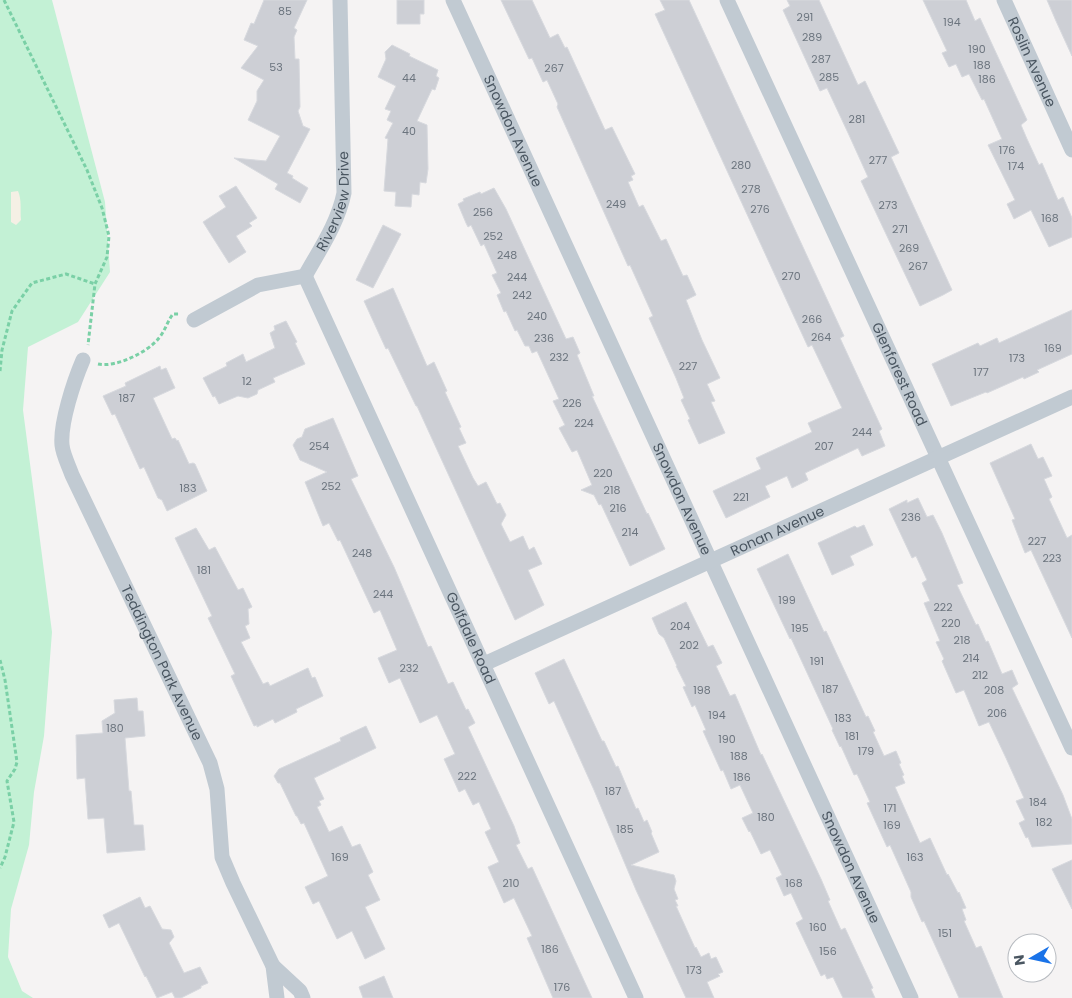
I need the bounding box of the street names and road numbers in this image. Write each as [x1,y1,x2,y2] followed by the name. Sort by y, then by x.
[1003,14,1061,111] street label: Roslin Avenue
[479,72,548,191] street label: Snowdon Avenue
[311,151,355,255] street label: Riverview Drive
[867,319,932,429] street label: Glenforest Road
[648,440,717,559] street label: Snowdon Avenue
[727,501,828,561] street label: Ronan Avenue
[116,582,208,744] street label: Teddington Park Avenue
[441,589,501,687] street label: Golfdale Road
[816,808,885,927] street label: Snowdon Avenue

